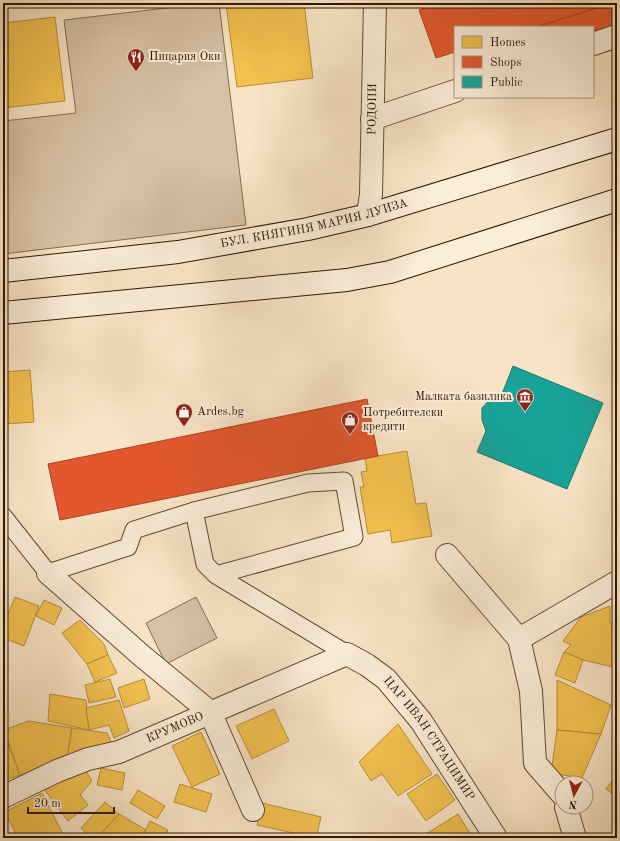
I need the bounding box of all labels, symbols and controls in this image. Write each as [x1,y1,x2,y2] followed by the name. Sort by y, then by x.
[454,26,594,98] legend
[490,37,526,49] text: Homes
[126,47,146,72] restaurant icon: Пицария Оки
[149,51,221,63] place label: Пицария Оки
[490,57,521,69] text: Shops
[490,77,522,89] text: Public
[366,83,379,135] street label: РОДОПИ
[219,197,409,250] street label: БУЛ. КНЯГИНЯ МАРИЯ ЛУИЗА
[515,387,535,412] museum icon: Малката базилика
[415,391,512,403] place label: Малката базилика
[174,402,194,427] shop icon: Ardes.bg
[197,406,245,418] place label: Ardes.bg
[363,407,443,433] place label: Потребителски кредити
[340,410,360,435] shop icon: Потребителски кредити
[381,674,476,803] street label: ЦАР ИВАН СТРАЦИМИР
[145,710,205,745] street label: КРУМОВО
[554,775,594,815] north arrow
[28,789,114,815] scale bar
[568,797,578,809] text: N
[34,798,61,810] text: 20 m

